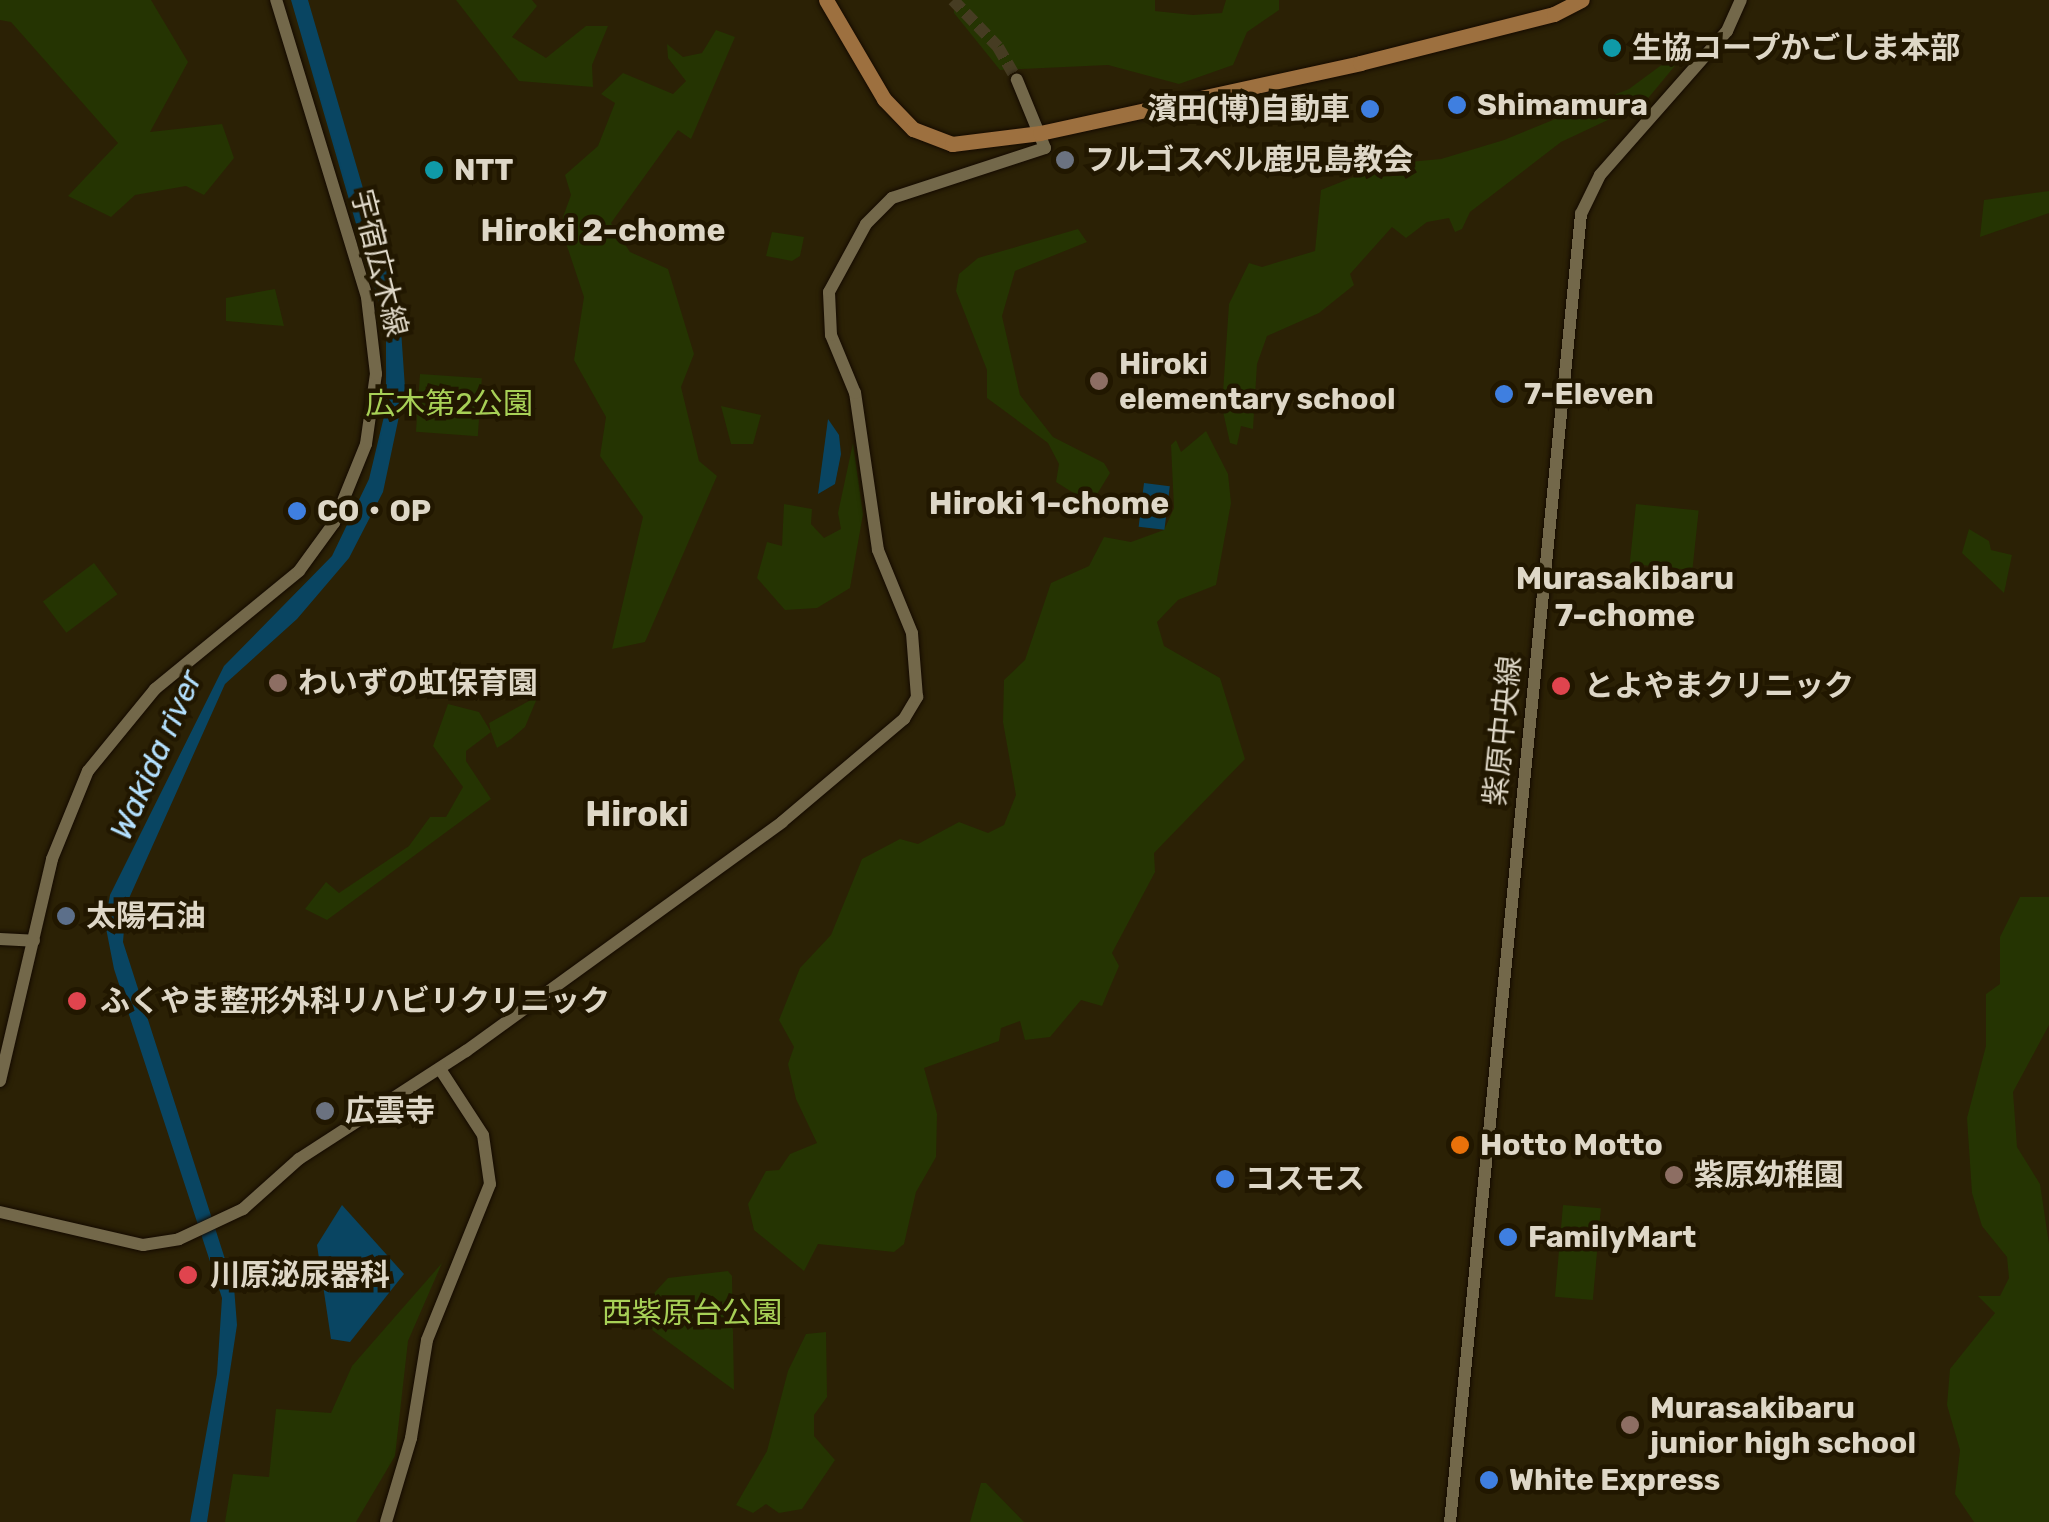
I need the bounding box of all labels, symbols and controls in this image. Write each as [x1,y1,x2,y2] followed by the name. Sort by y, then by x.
[1632,30,1962,66] place label: 生協コープかごしま本部
[1601,37,1623,59] marker: 生協コープかごしま本部
[1477,87,1648,123] place label: Shimamura
[1147,91,1350,127] place label: 濱田(博)自動車
[1446,94,1468,116] marker: Shimamura
[1359,98,1381,120] marker: 濱田(博)自動車
[1085,142,1415,178] place label: フルゴスペル鹿児島教会
[1054,149,1076,171] marker: フルゴスペル鹿児島教会
[454,152,513,188] place label: NTT
[423,159,445,181] marker: NTT
[343,186,415,340] street label: 宇宿広木線
[481,211,725,249] district label: Hiroki 2-chome
[1119,346,1396,416] place label: Hiroki elementary school
[1088,370,1110,392] marker: Hiroki elementary school
[1524,376,1654,412] place label: 7-Eleven
[1493,383,1515,405] marker: 7-Eleven
[365,386,533,422] park label: 広木第2公園
[929,484,1169,522] district label: Hiroki 1-chome
[317,493,431,529] place label: CO・OP
[286,500,308,522] marker: CO・OP
[1516,560,1734,635] district label: Murasakibaru 7-chome
[1477,655,1529,807] street label: 紫原中央線
[102,664,210,846] water label: Wakida river
[298,665,538,701] place label: わいずの虹保育園
[1584,668,1854,704] place label: とよやまクリニック
[267,672,289,694] marker: わいずの虹保育園
[1548,673,1574,699] marker: とよやまクリニック
[585,793,689,835] district label: Hiroki
[86,898,206,934] place label: 太陽石油
[55,905,77,927] marker: 太陽石油
[100,983,610,1019] place label: ふくやま整形外科リハビリクリニック
[64,988,90,1014] marker: ふくやま整形外科リハビリクリニック
[345,1093,435,1129] place label: 広雲寺
[314,1100,336,1122] marker: 広雲寺
[1480,1127,1663,1163] place label: Hotto Motto
[1449,1134,1471,1156] marker: Hotto Motto
[1694,1157,1844,1193] place label: 紫原幼稚園
[1245,1161,1365,1197] place label: コスモス
[1663,1164,1685,1186] marker: 紫原幼稚園
[1214,1168,1236,1190] marker: コスモス
[1528,1219,1696,1255] place label: FamilyMart
[1497,1226,1519,1248] marker: FamilyMart
[210,1257,390,1293] place label: 川原泌尿器科
[175,1262,201,1288] marker: 川原泌尿器科
[602,1295,782,1331] park label: 西紫原台公園
[1650,1390,1917,1460] place label: Murasakibaru junior high school
[1619,1414,1641,1436] marker: Murasakibaru junior high school
[1509,1462,1720,1498] place label: White Express
[1478,1469,1500,1491] marker: White Express

